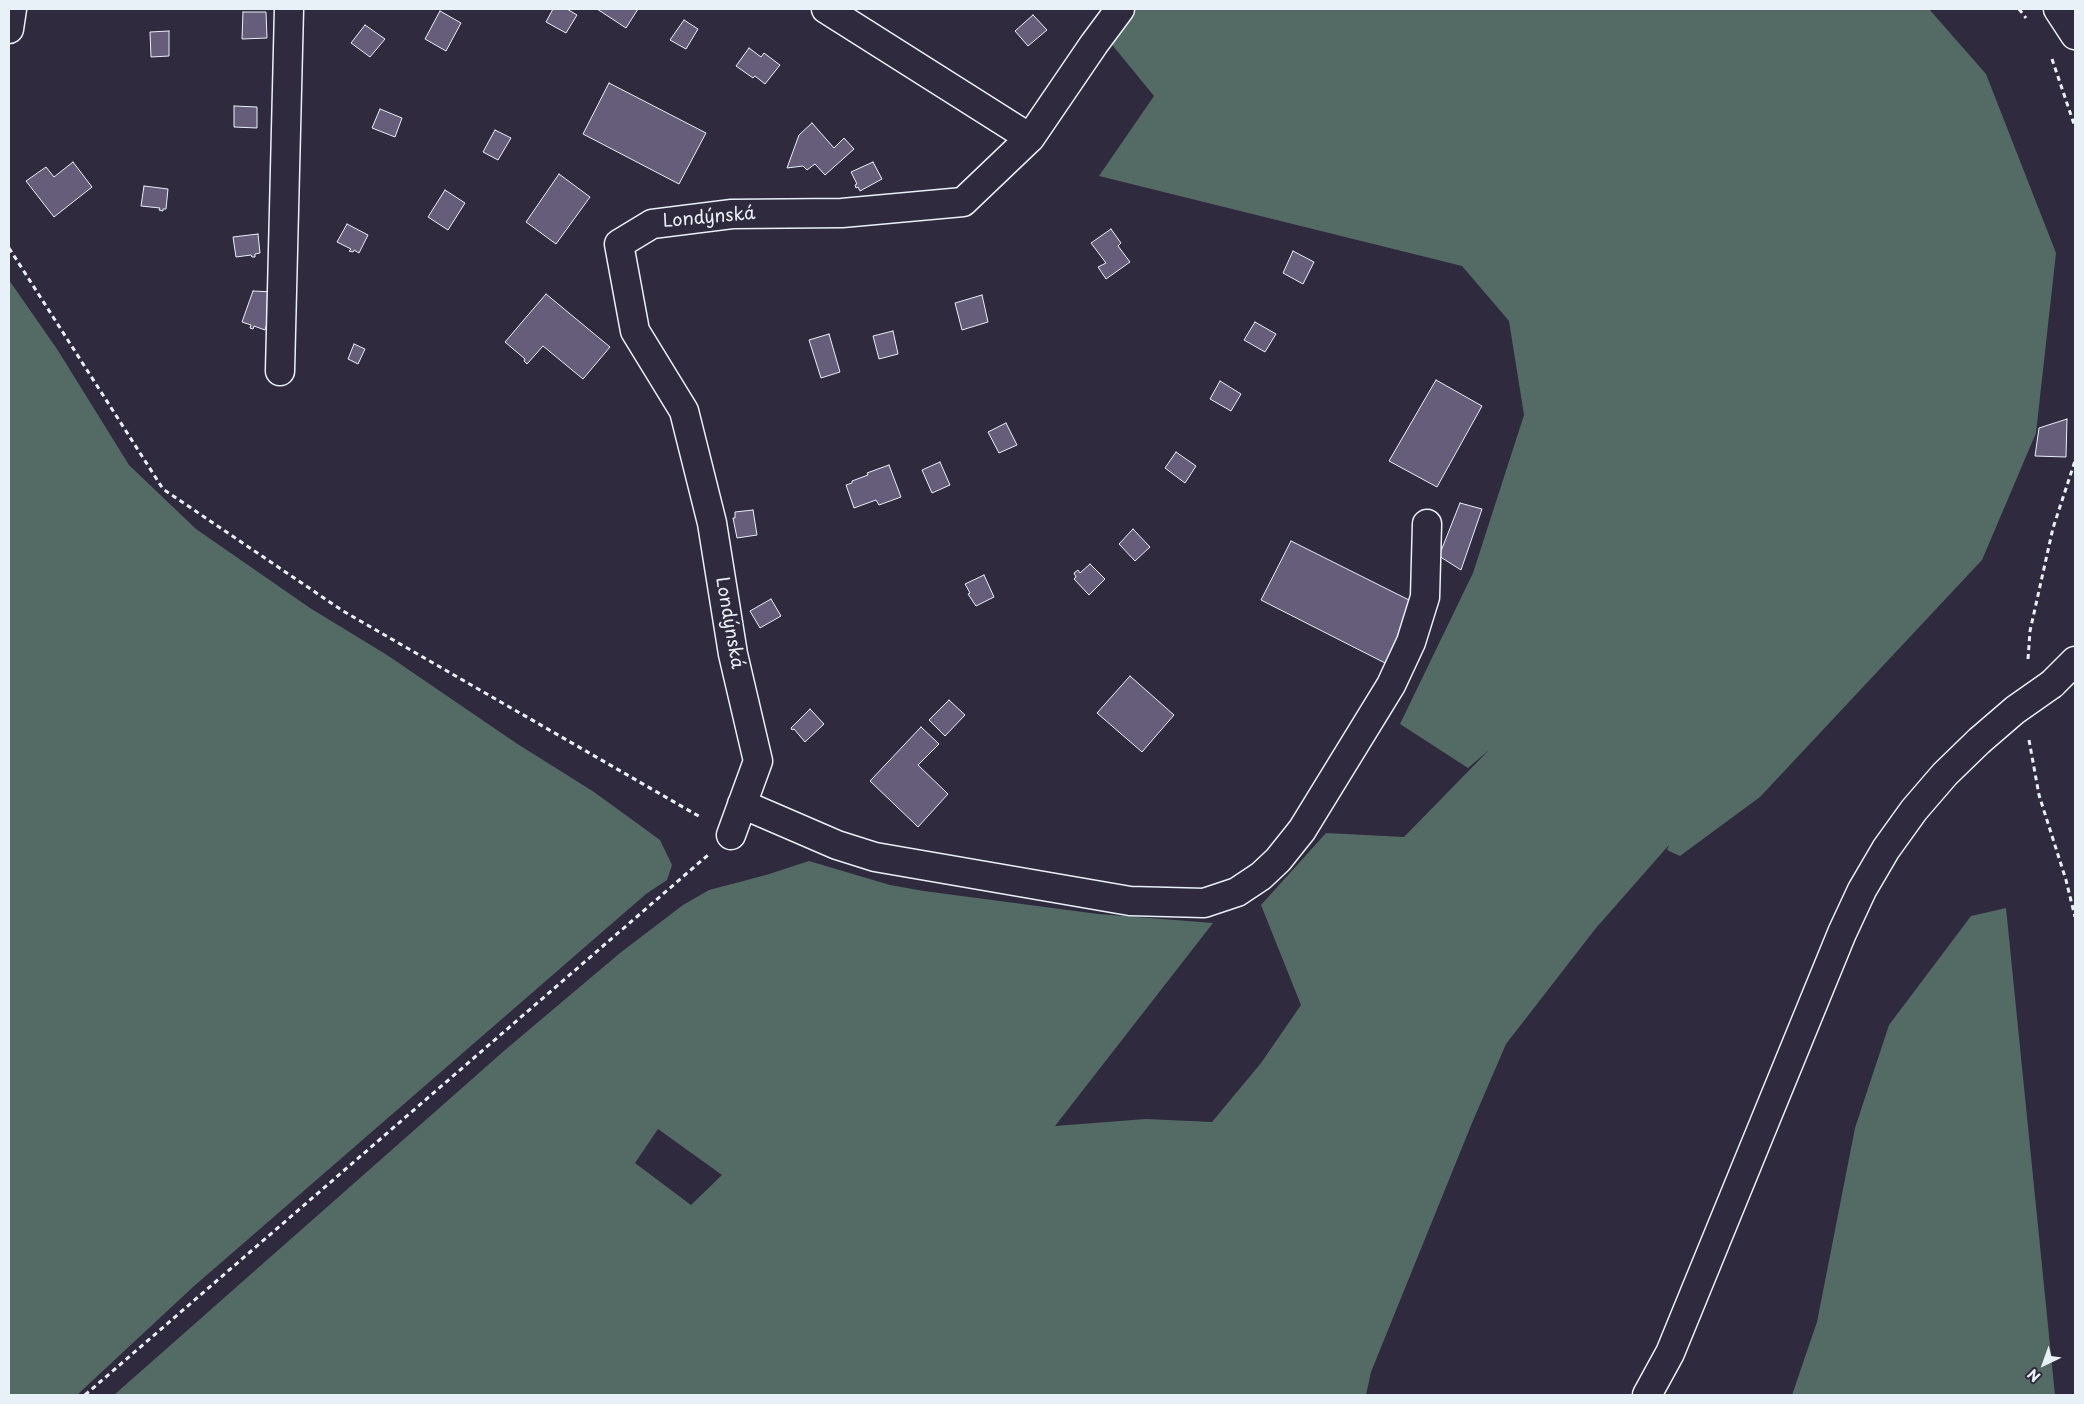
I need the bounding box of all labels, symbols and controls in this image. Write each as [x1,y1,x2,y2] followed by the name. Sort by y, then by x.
[662,203,756,233] street label: Londýnská
[710,575,748,671] street label: Londýnská
[2019,1339,2069,1389] north arrow
[2022,1364,2045,1387] text: N

